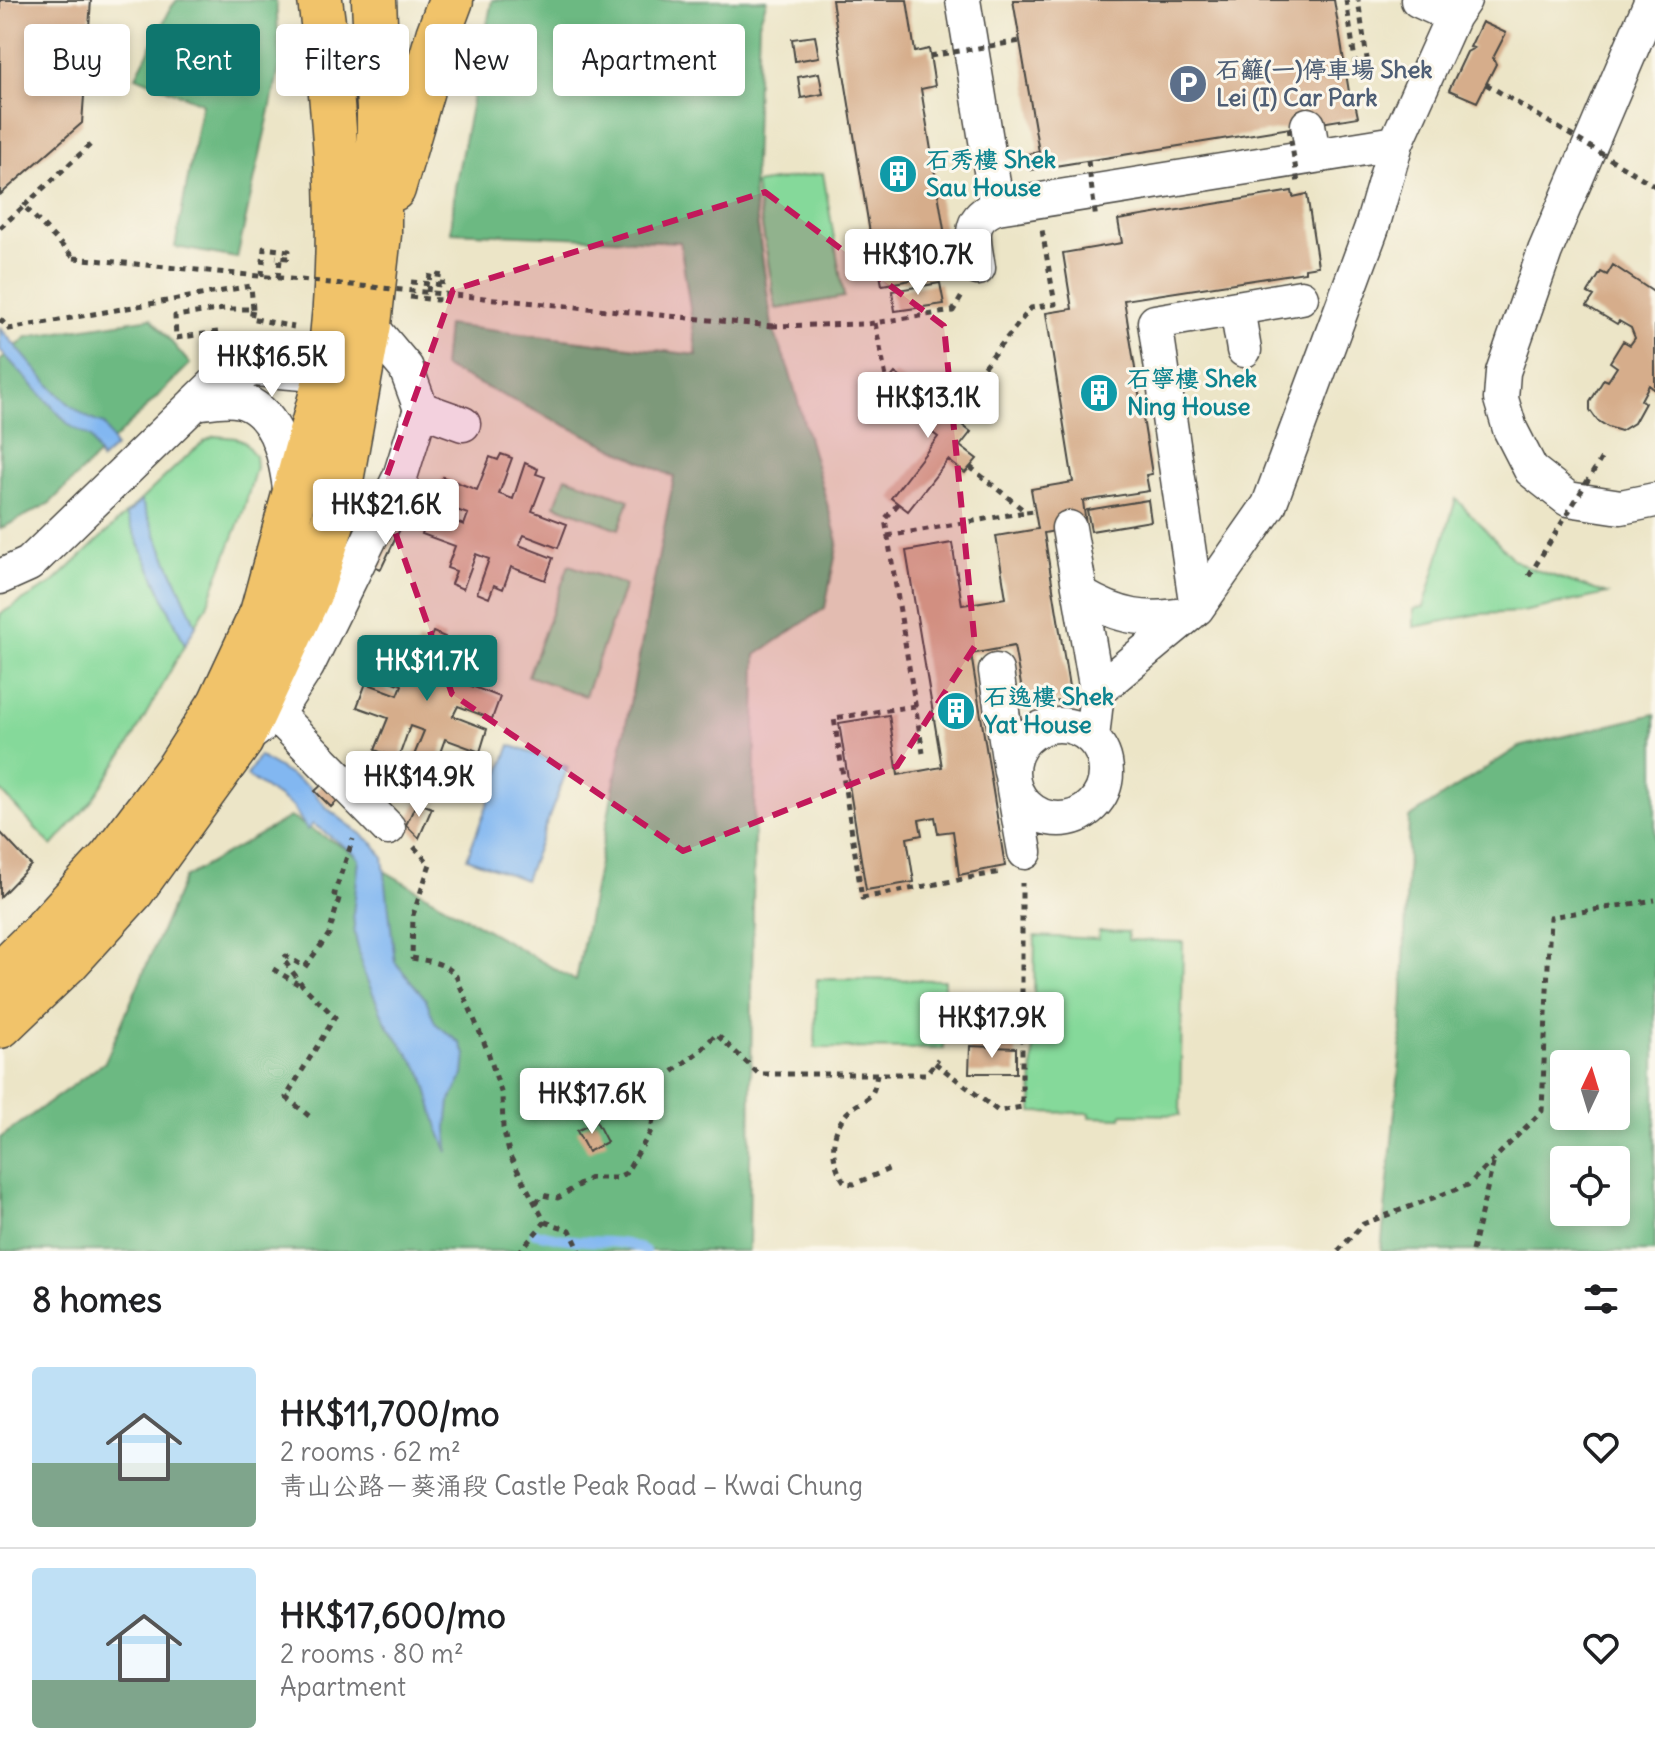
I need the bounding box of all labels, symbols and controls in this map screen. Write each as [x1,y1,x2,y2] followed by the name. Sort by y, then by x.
[24,24,130,96] chip: Buy
[146,24,260,96] chip: Rent
[276,24,409,96] chip: Filters
[425,24,537,96] chip: New
[553,24,745,96] chip: Apartment
[1216,54,1433,112] place label: 石籬(一)停車場 Shek Lei (I) Car Park
[1167,63,1209,105] parking icon: 石籬(一)停車場 Shek Lei (I) Car Park
[926,144,1056,202] place label: 石秀樓 Shek Sau House
[877,153,919,195] building icon: 石秀樓 Shek Sau House
[835,229,1001,297] pin: HK$10.7K
[863,238,973,271] text: HK$10.7K
[189,331,355,399] pin: HK$16.5K
[217,340,327,373] text: HK$16.5K
[1127,363,1257,421] place label: 石寧樓 Shek Ning House
[845,372,1011,440] pin: HK$13.1K
[1078,372,1120,414] building icon: 石寧樓 Shek Ning House
[876,381,980,414] text: HK$13.1K
[303,479,469,547] pin: HK$21.6K
[331,488,441,521] text: HK$21.6K
[344,635,510,703] pin: HK$11.7K
[375,644,479,677] text: HK$11.7K
[983,681,1114,739] place label: 石逸樓 Shek Yat House
[935,690,977,732] building icon: 石逸樓 Shek Yat House
[336,751,502,819] pin: HK$14.9K
[364,760,474,793] text: HK$14.9K
[909,992,1075,1060] pin: HK$17.9K
[938,1001,1046,1034] text: HK$17.9K
[1550,1050,1630,1130] north arrow
[1550,1050,1630,1226] map controls
[509,1068,675,1136] pin: HK$17.6K
[538,1077,646,1110] text: HK$17.6K
[1550,1146,1630,1226] button: locate
[1579,1277,1623,1321] icon: filters
[32,1278,162,1321] text: 8 homes
[280,1392,500,1435] text: HK$11,700/mo
[96,1399,192,1495] icon: home
[1579,1425,1623,1469] icon: heart
[280,1435,461,1468] text: 2 rooms · 62 m²
[280,1469,863,1502] text: 青山公路－葵涌段 Castle Peak Road – Kwai Chung
[280,1594,506,1637] text: HK$17,600/mo
[96,1600,192,1696] icon: home
[1579,1626,1623,1670] icon: heart
[280,1637,464,1670] text: 2 rooms · 80 m²
[280,1670,406,1703] text: Apartment

